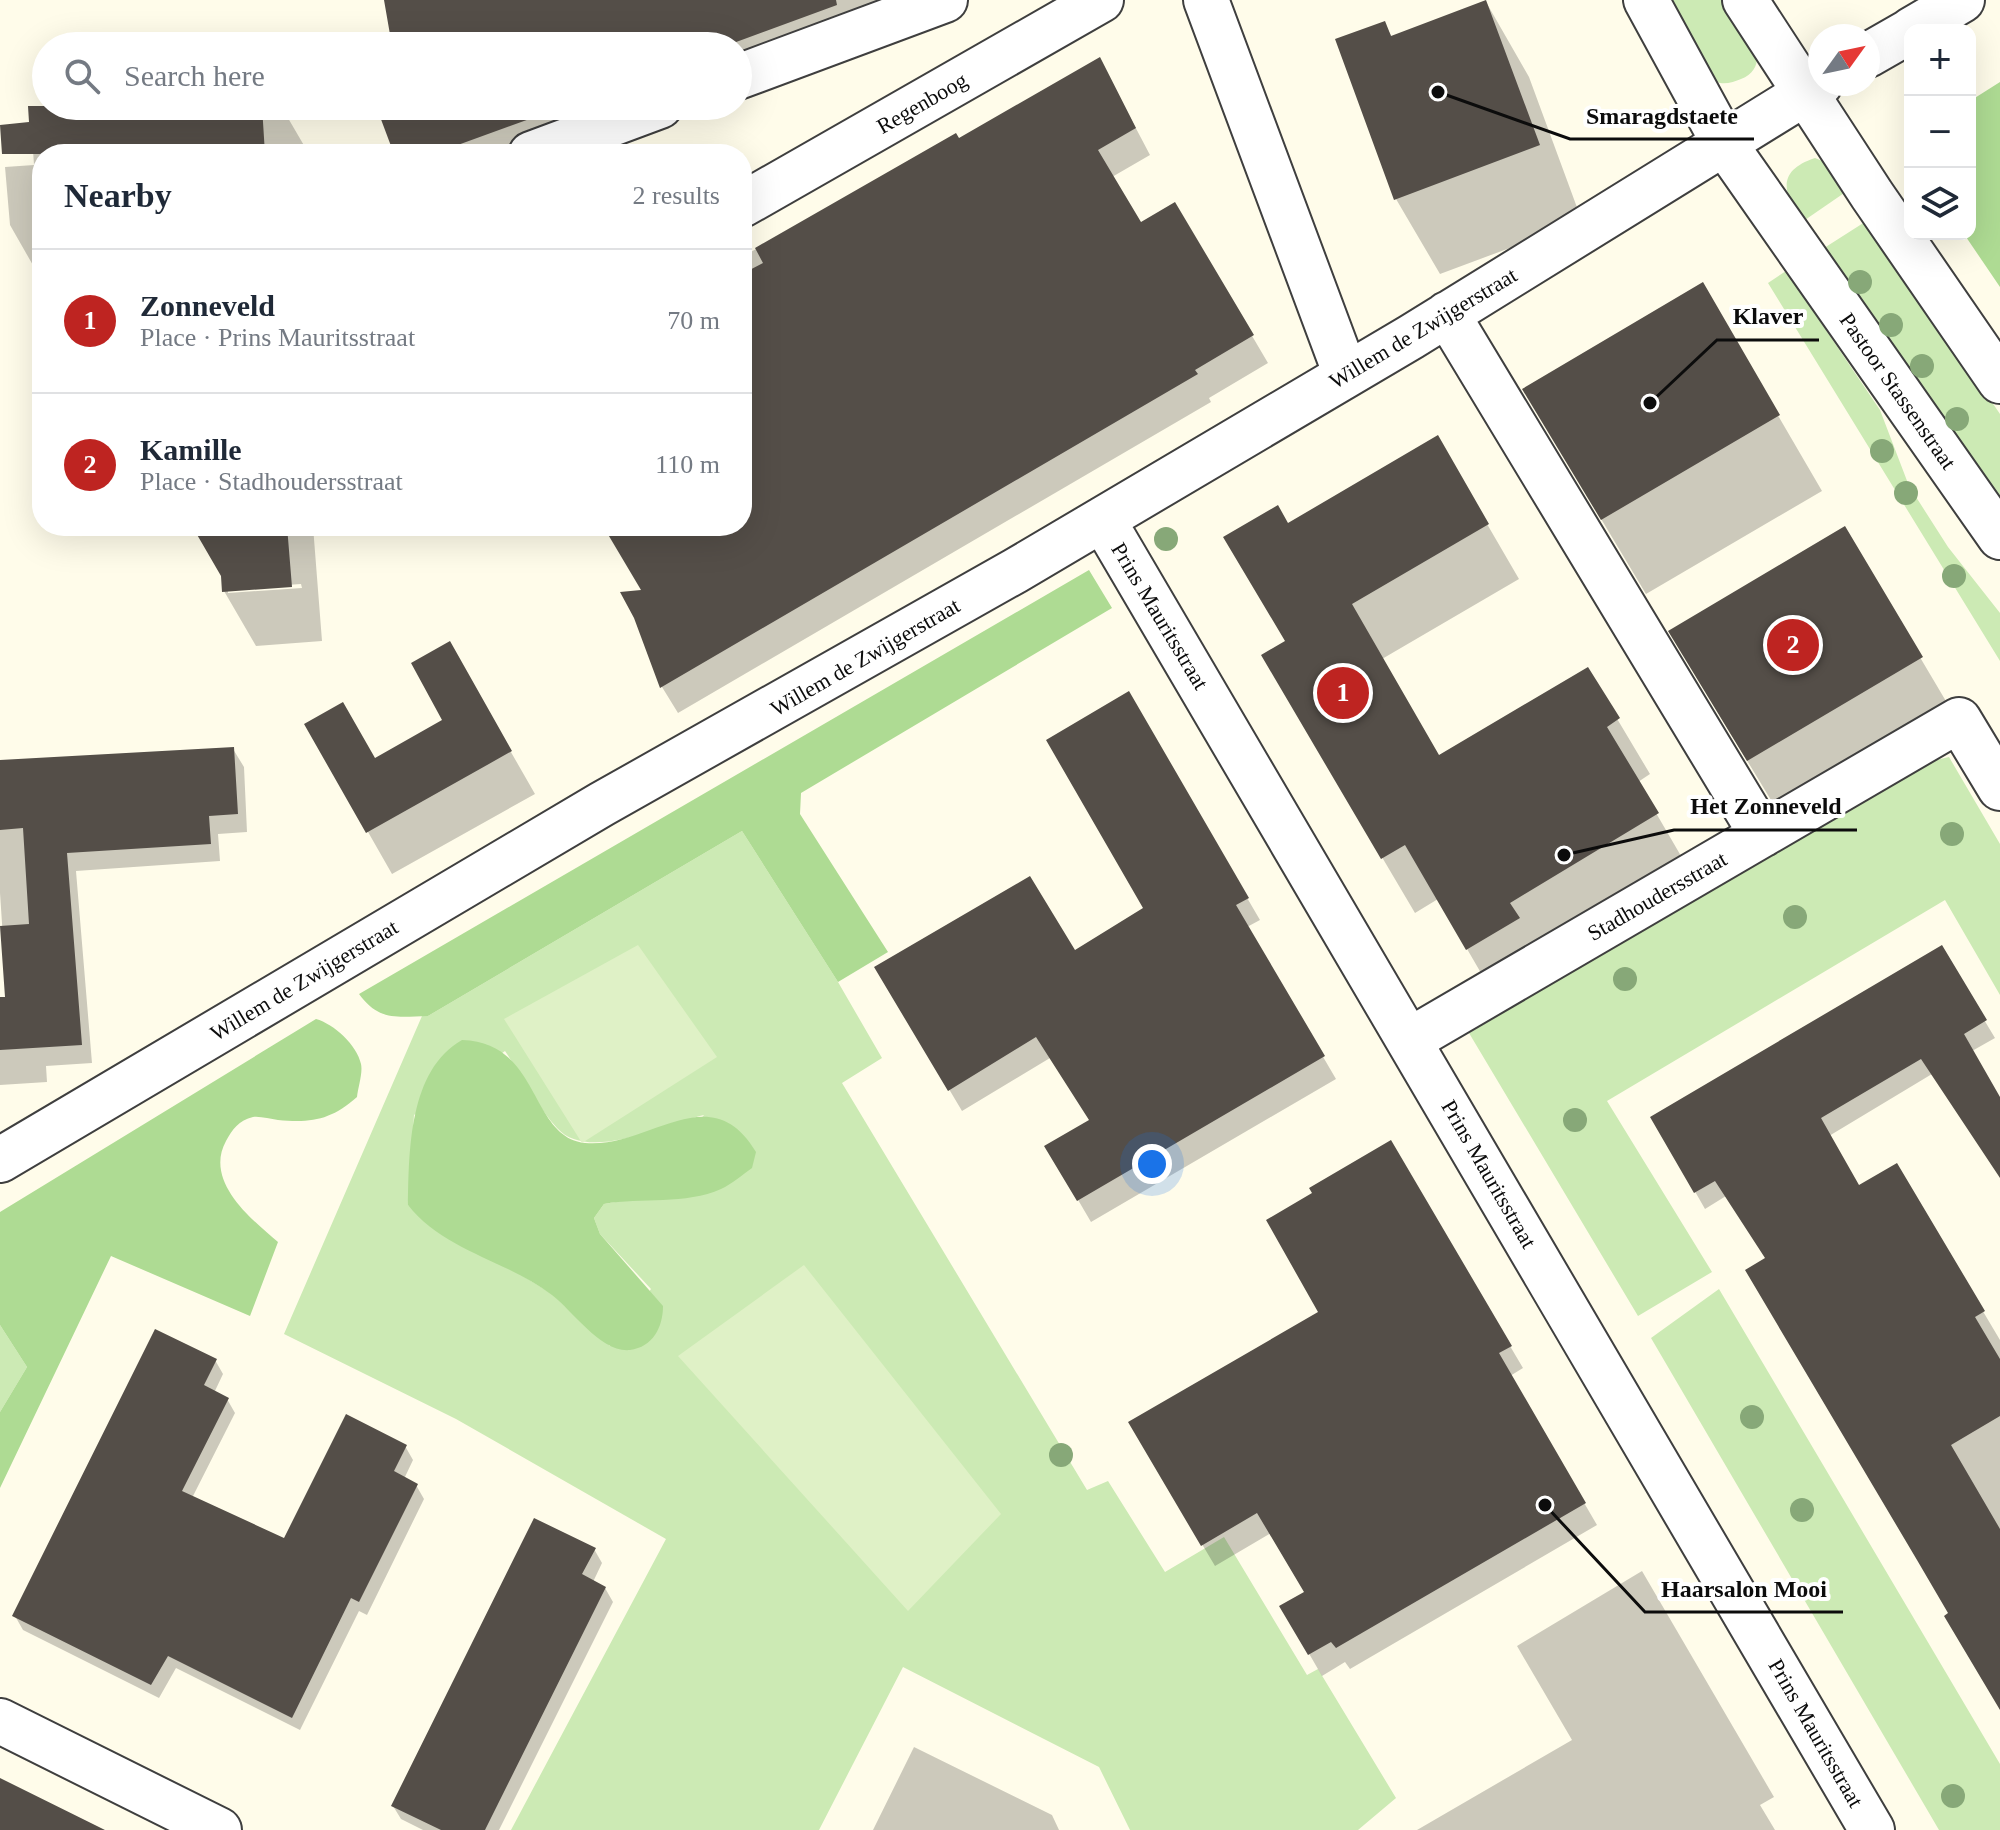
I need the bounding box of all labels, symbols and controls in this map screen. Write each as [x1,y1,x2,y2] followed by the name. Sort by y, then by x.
[1808,24,1880,96] north arrow
[1904,24,1976,240] map controls
[1904,24,1976,96] button: +
[32,32,752,120] search box
[60,54,104,98] icon: search
[124,59,265,92] text: Search here
[872,67,972,139] street label: Regenboog
[1570,91,1754,139] callout: Smaragdstaete
[1904,96,1976,168] button: −
[1586,103,1738,129] text: Smaragdstaete
[1904,168,1976,240] button: layers
[64,177,172,214] text: Nearby
[633,181,720,210] text: 2 results
[1325,262,1521,394] street label: Willem de Zwijgerstraat
[140,289,275,322] text: Zonneveld
[1717,292,1819,340] callout: Klaver
[1733,303,1804,329] text: Klaver
[84,306,97,335] text: 1
[667,306,720,335] text: 70 m
[1835,308,1961,474] street label: Pastoor Stassenstraat
[140,323,415,352] text: Place · Prins Mauritsstraat
[140,433,242,466] text: Kamille
[84,450,97,479] text: 2
[655,450,720,479] text: 110 m
[140,467,403,496] text: Place · Stadhoudersstraat
[1106,538,1214,694] street label: Prins Mauritsstraat
[766,593,964,721] street label: Willem de Zwijgerstraat
[1767,615,1819,675] pin: 2
[1317,663,1369,723] pin: 1
[1674,782,1857,830] callout: Het Zonneveld
[1690,793,1842,819] text: Het Zonneveld
[1583,846,1731,946] street label: Stadhoudersstraat
[206,914,402,1046] street label: Willem de Zwijgerstraat
[1436,1096,1542,1252] street label: Prins Mauritsstraat
[1132,1144,1172,1184] your location
[1645,1564,1843,1612] callout: Haarsalon Mooi
[1661,1576,1827,1602] text: Haarsalon Mooi
[1763,1655,1869,1811] street label: Prins Mauritsstraat

